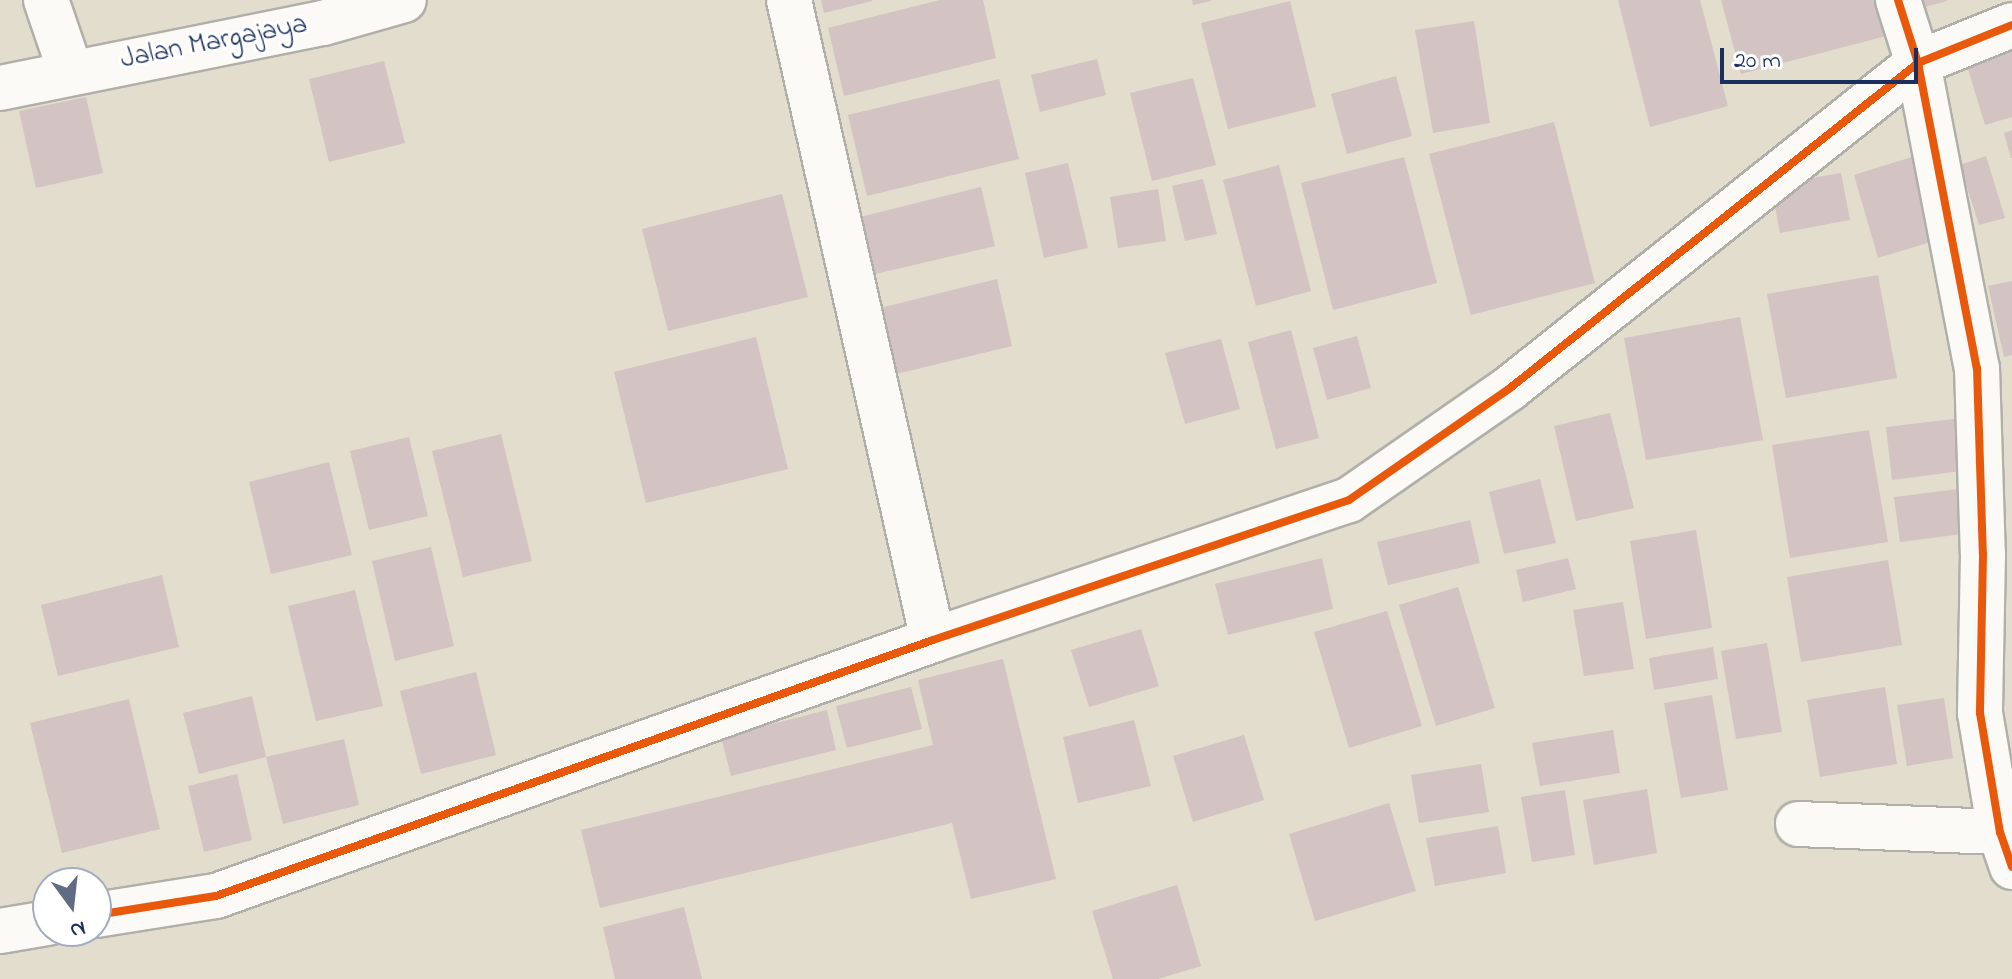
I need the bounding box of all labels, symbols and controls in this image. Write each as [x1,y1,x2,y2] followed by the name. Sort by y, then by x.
[118,8,310,78] street label: Jalan Margajaya
[1724,32,1922,82] scale bar
[1734,44,1781,79] text: 20 m
[32,867,112,947] north arrow
[66,911,89,946] text: N

